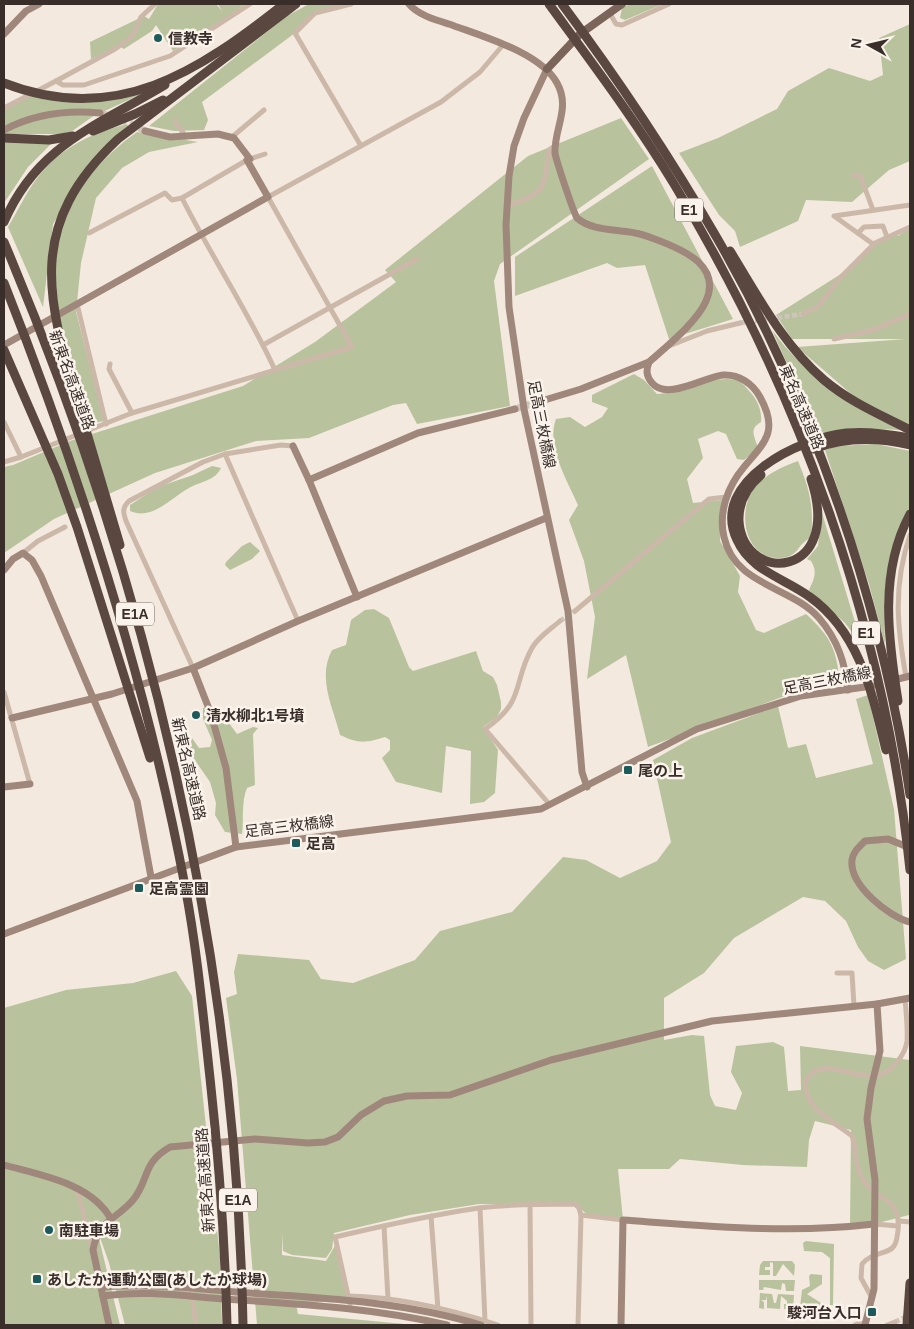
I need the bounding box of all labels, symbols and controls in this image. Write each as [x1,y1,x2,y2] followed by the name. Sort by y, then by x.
[844,20,894,70] north arrow
[168,30,213,47] place label: 信教寺
[152,32,164,44] marker: 信教寺
[847,37,865,49] text: N
[675,198,703,222] road number: E1
[46,328,98,432] street label: 新東名高速道路
[777,362,827,452] street label: 東名高速道路
[525,378,559,470] street label: 足高三枚橋線
[116,602,154,626] road number: E1A
[852,622,880,644] road number: E1
[781,663,873,697] street label: 足高三枚橋線
[206,707,304,724] place label: 清水柳北1号墳
[190,709,202,721] marker: 清水柳北1号墳
[169,716,209,822] street label: 新東名高速道路
[638,762,683,779] place label: 尾の上
[622,764,634,776] marker: 尾の上
[243,812,335,840] street label: 足高三枚橋線
[306,835,336,852] place label: 足高
[290,837,302,849] marker: 足高
[149,880,209,897] place label: 足高霊園
[133,882,145,894] marker: 足高霊園
[193,1127,217,1233] street label: 新東名高速道路
[219,1188,257,1212] road number: E1A
[59,1222,119,1239] place label: 南駐車場
[43,1224,55,1236] marker: 南駐車場
[47,1271,267,1288] place label: あしたか運動公園(あしたか球場)
[31,1273,43,1285] marker: あしたか運動公園(あしたか球場)
[787,1304,862,1321] place label: 駿河台入口
[866,1306,878,1318] marker: 駿河台入口

